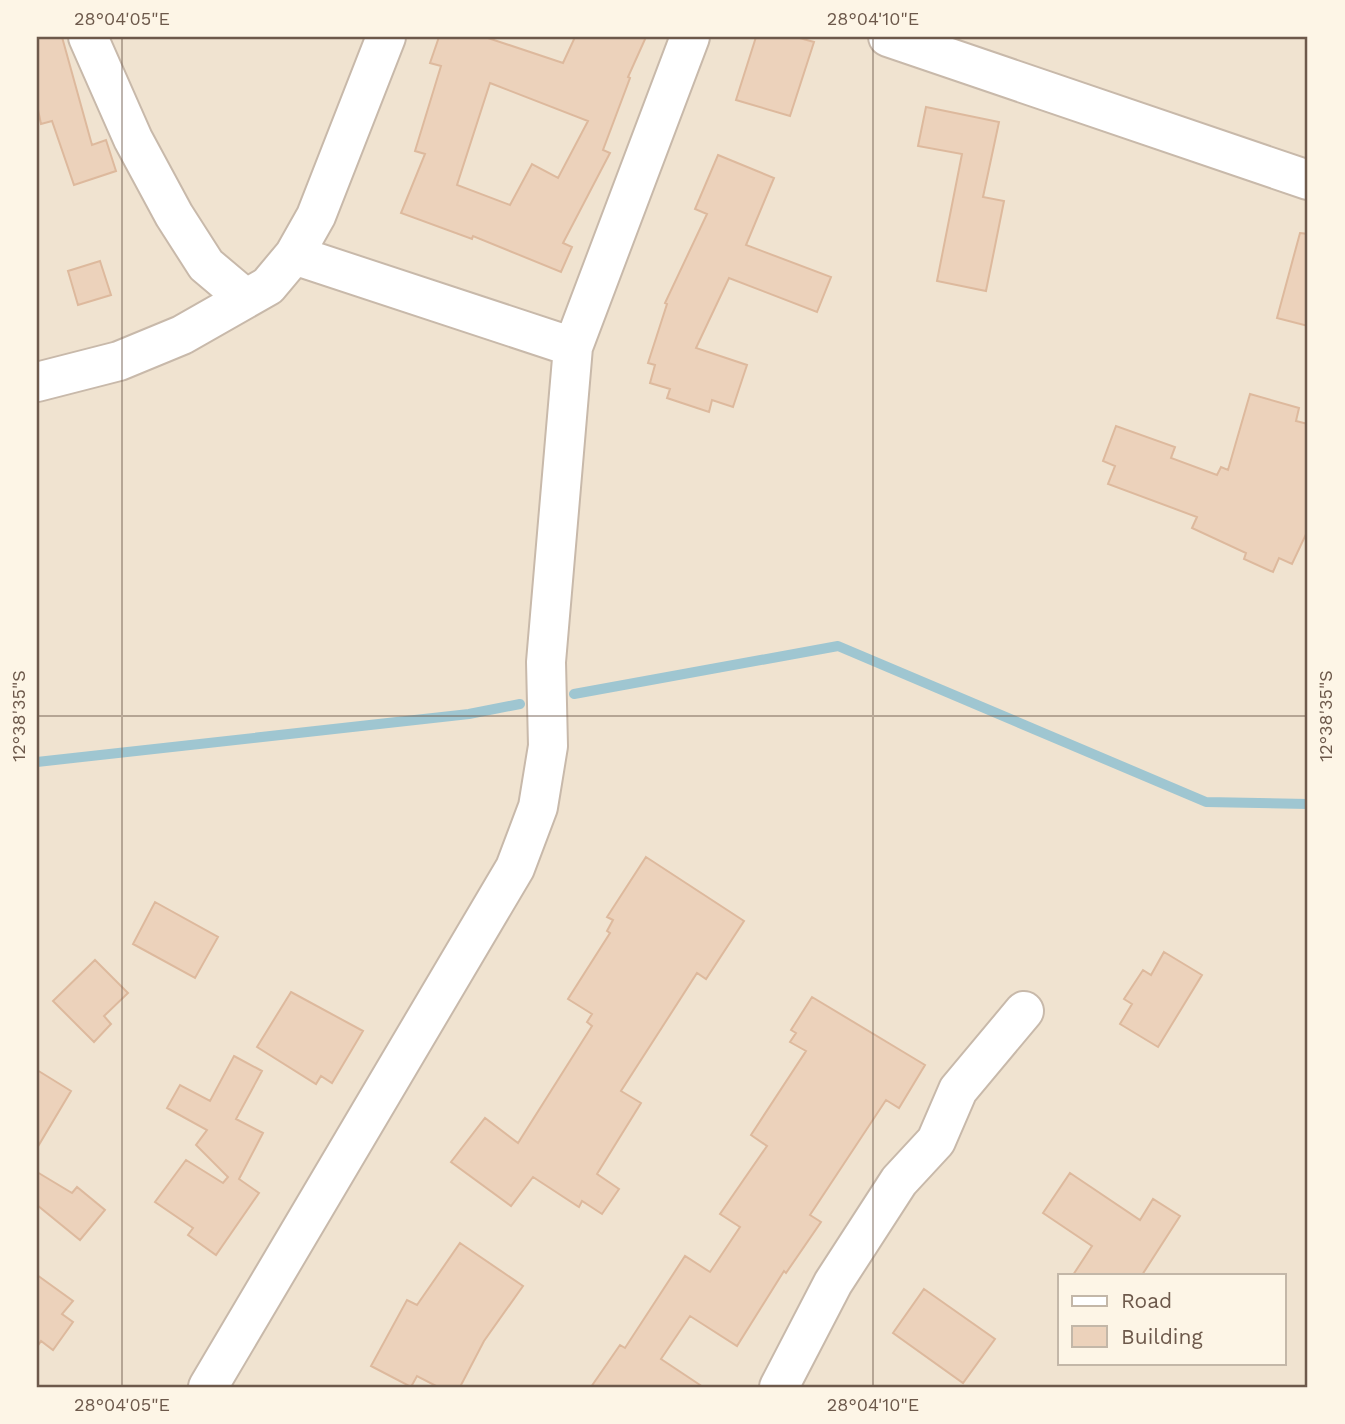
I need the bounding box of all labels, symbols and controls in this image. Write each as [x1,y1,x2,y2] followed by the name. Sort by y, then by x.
[74,8,170,29] text: 28°04'05"E
[827,8,919,29] text: 28°04'10"E
[8,670,29,762] text: 12°38'35"S
[1315,670,1336,762] text: 12°38'35"S
[1058,1274,1286,1364] legend
[1121,1288,1172,1313] text: Road
[1121,1324,1203,1349] text: Building
[74,1394,170,1415] text: 28°04'05"E
[827,1394,919,1415] text: 28°04'10"E

